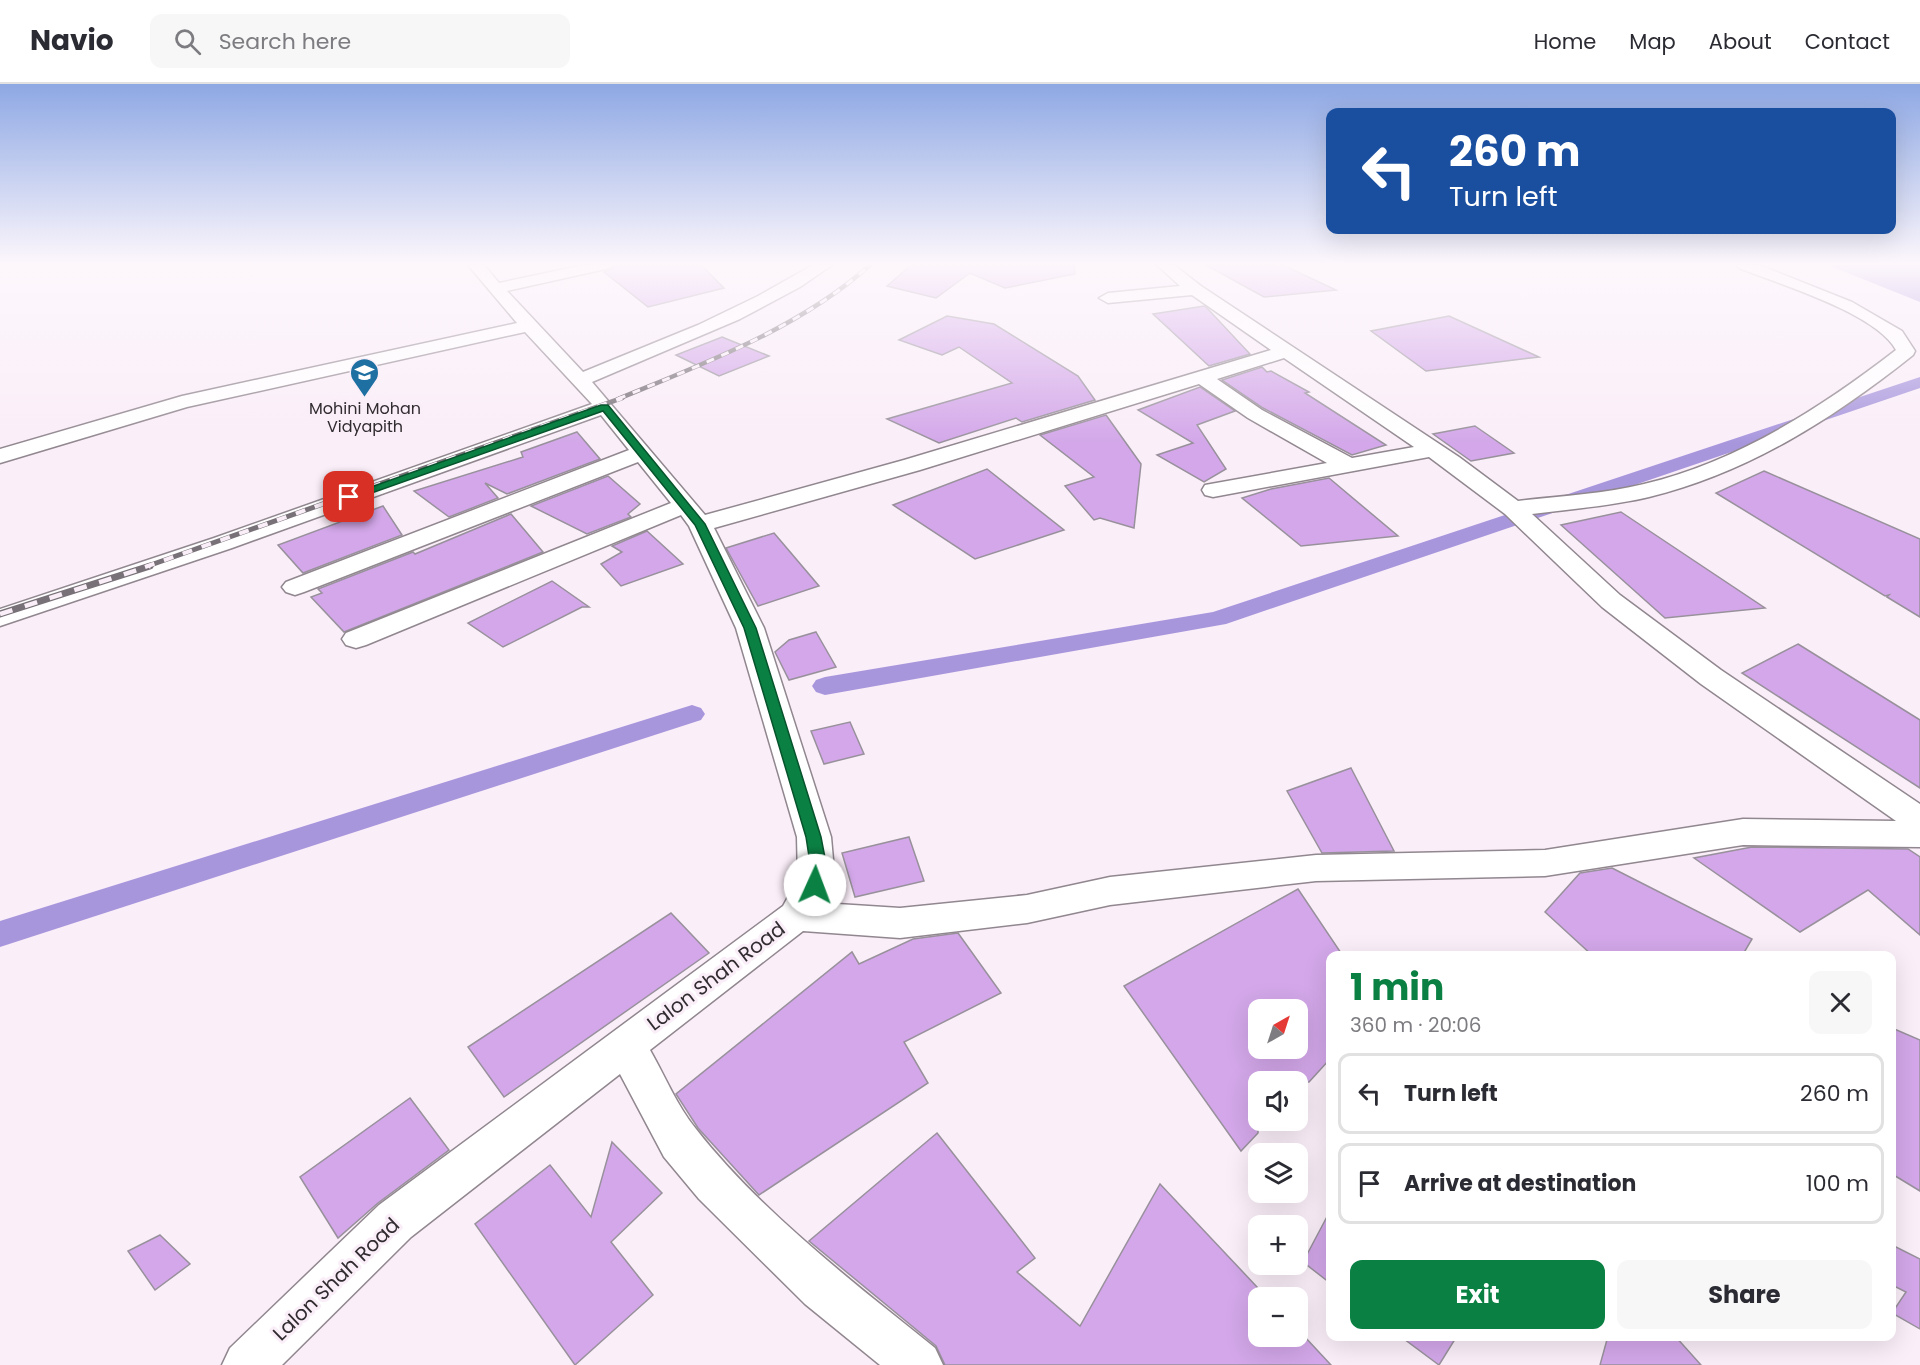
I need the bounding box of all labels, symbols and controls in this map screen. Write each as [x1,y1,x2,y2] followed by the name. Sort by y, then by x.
[150,14,570,68] search box
[30,21,114,60] text: Navio
[171,25,204,58] icon: search
[219,26,351,57] text: Search here
[1534,27,1596,56] text: Home
[1629,27,1676,56] text: Map
[1709,27,1772,56] text: About
[1805,27,1890,56] text: Contact
[1449,122,1581,181] text: 260 m
[1350,132,1428,210] icon: left
[1449,178,1558,215] text: Turn left
[349,356,381,398] school or university icon: Mohini Mohan Vidyapith
[309,397,421,438] place label: Mohini Mohan Vidyapith
[323,471,374,522] pin
[332,480,365,513] icon: arrive
[783,853,847,917] position arrow
[641,915,791,1037] street label: Lalon Shah Road
[1350,962,1444,1013] text: 1 min
[1809,971,1872,1034] button: close
[1248,999,1308,1059] north arrow
[1248,999,1308,1347] map controls
[1350,1011,1481,1039] text: 360 m · 20:06
[1248,1071,1308,1131] button: sound
[1353,1077,1386,1110] icon: left
[1404,1078,1498,1109] text: Turn left
[1800,1078,1869,1109] text: 260 m
[1248,1143,1308,1203] button: layers
[1353,1167,1386,1200] icon: arrive
[1404,1168,1636,1199] text: Arrive at destination
[1806,1168,1869,1199] text: 100 m
[266,1211,406,1347] street label: Lalon Shah Road
[1248,1215,1308,1275] button: +
[1350,1260,1605,1329] button: Exit
[1617,1260,1872,1329] button: Share
[1248,1287,1308,1347] button: −

